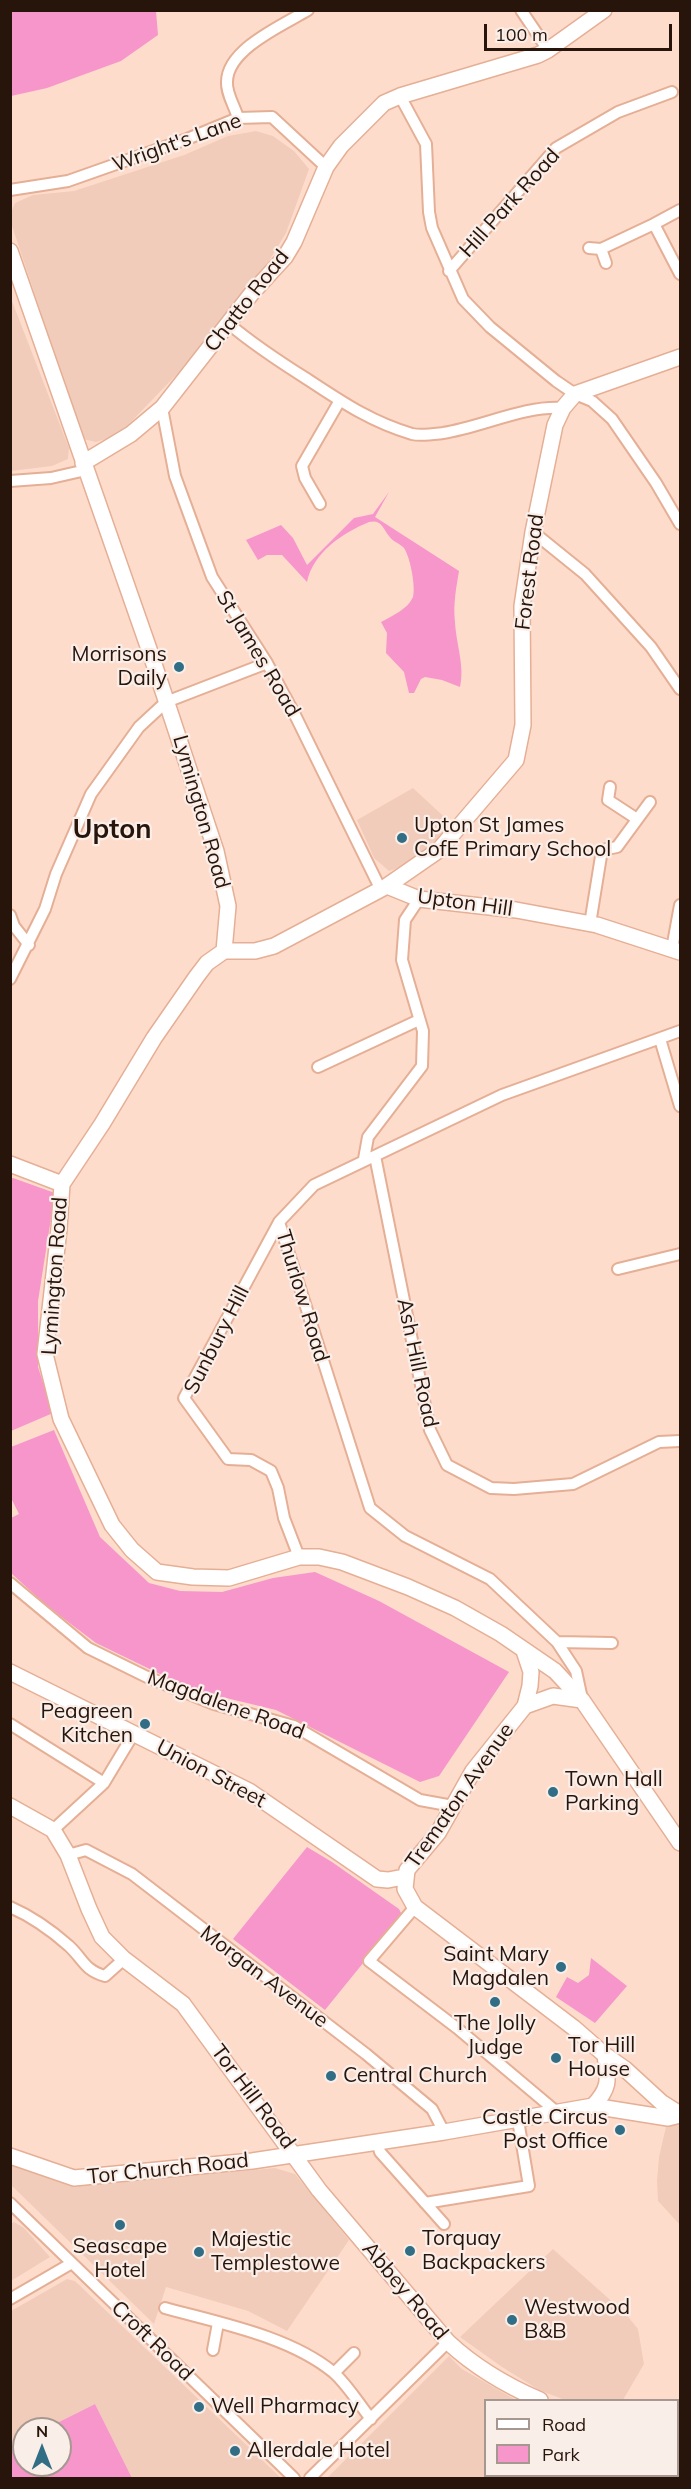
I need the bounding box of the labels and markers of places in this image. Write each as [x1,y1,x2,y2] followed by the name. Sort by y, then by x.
[72,642,167,692] place label: Morrisons Daily
[172,660,186,674] marker: Morrisons Daily
[414,813,611,863] place label: Upton St James CofE Primary School
[395,831,409,845] marker: Upton St James CofE Primary School
[40,1699,133,1749] place label: Peagreen Kitchen
[138,1717,152,1731] marker: Peagreen Kitchen
[565,1767,663,1817] place label: Town Hall Parking
[546,1785,560,1799] marker: Town Hall Parking
[443,1942,549,1992] place label: Saint Mary Magdalen
[554,1960,568,1974] marker: Saint Mary Magdalen
[488,1995,502,2009] marker: The Jolly Judge
[454,2011,536,2061] place label: The Jolly Judge
[568,2033,635,2083] place label: Tor Hill House
[549,2051,563,2065] marker: Tor Hill House
[343,2063,487,2089] place label: Central Church
[324,2069,338,2083] marker: Central Church
[482,2105,608,2155] place label: Castle Circus Post Office
[613,2123,627,2137] marker: Castle Circus Post Office
[113,2218,127,2232] marker: Seascape Hotel
[422,2226,546,2276] place label: Torquay Backpackers
[211,2227,340,2277] place label: Majestic Templestowe
[73,2234,167,2284] place label: Seascape Hotel
[403,2244,417,2258] marker: Torquay Backpackers
[192,2245,206,2259] marker: Majestic Templestowe
[524,2295,630,2345] place label: Westwood B&B
[505,2313,519,2327] marker: Westwood B&B
[211,2394,359,2420] place label: Well Pharmacy
[192,2400,206,2414] marker: Well Pharmacy
[247,2438,390,2464] place label: Allerdale Hotel
[228,2444,242,2458] marker: Allerdale Hotel

